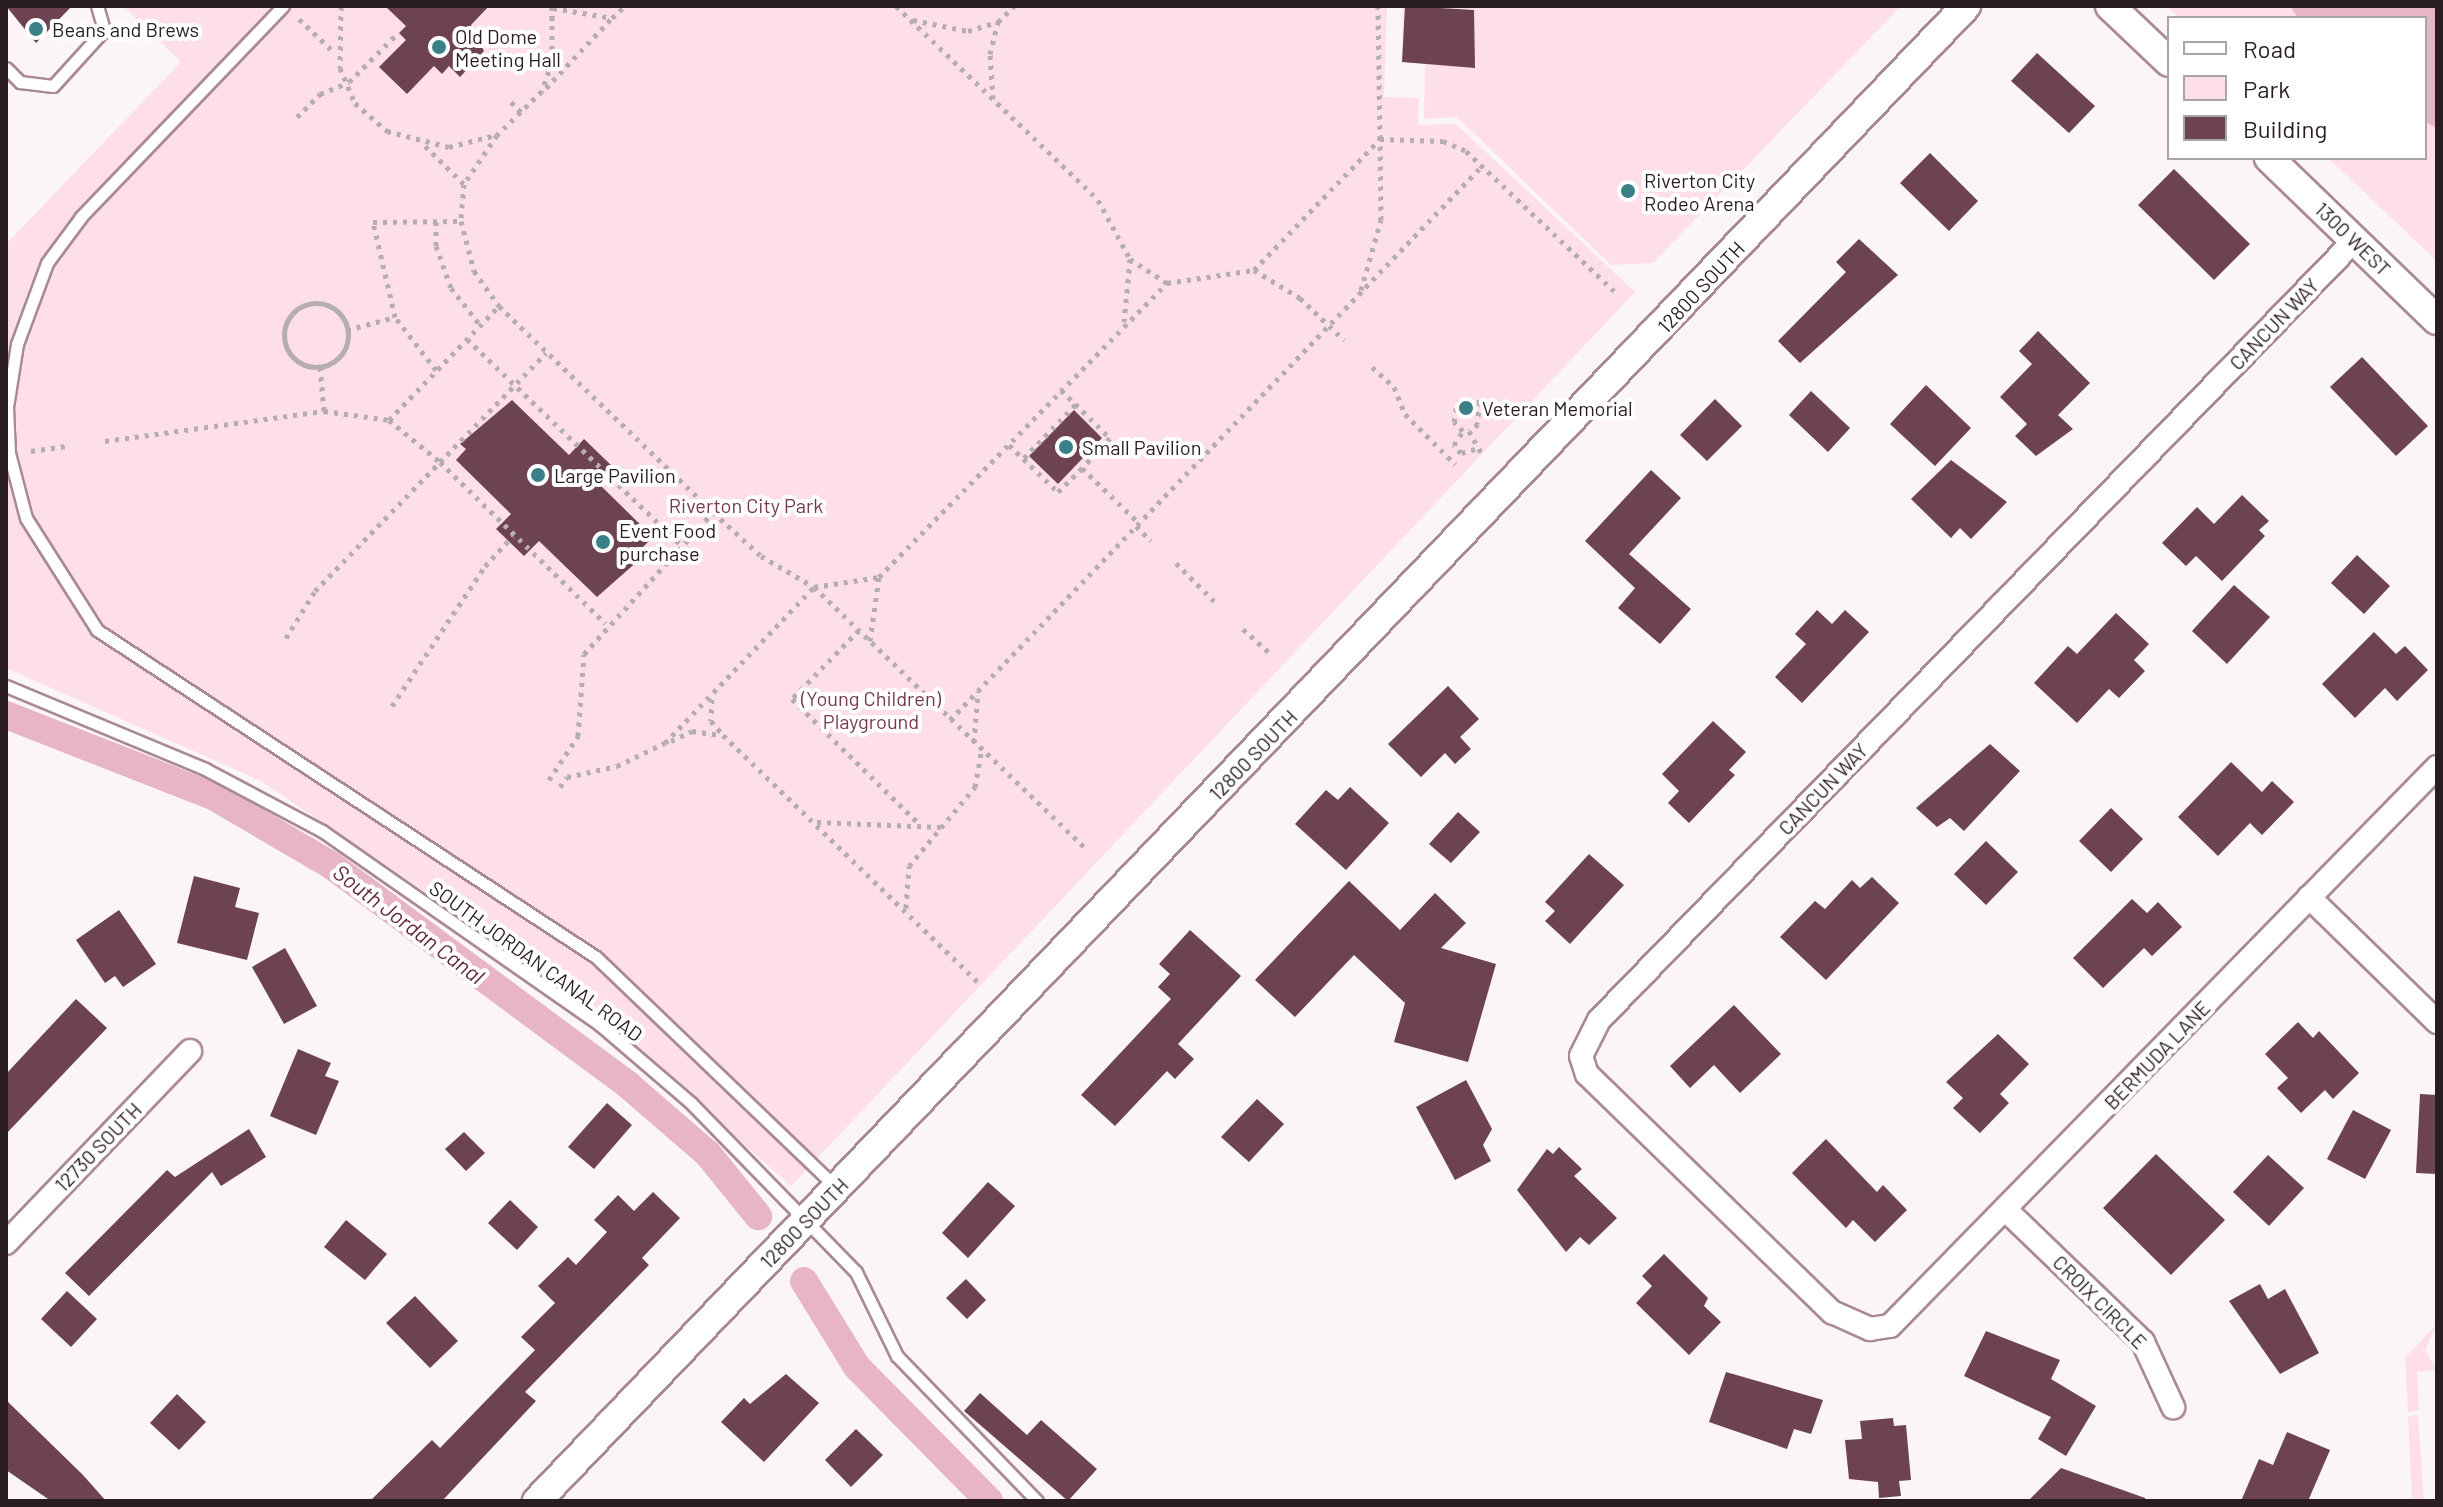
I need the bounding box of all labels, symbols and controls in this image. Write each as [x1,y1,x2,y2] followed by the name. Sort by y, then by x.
[2167,16,2427,160] legend
[52,17,199,41] place label: Beans and Brews
[27,20,45,38] marker: Beans and Brews
[455,24,561,71] place label: Old Dome Meeting Hall
[2243,34,2296,63] text: Road
[430,38,448,56] marker: Old Dome Meeting Hall
[2243,74,2290,103] text: Park
[2243,114,2327,143] text: Building
[1644,168,1755,215] place label: Riverton City Rodeo Arena
[1619,182,1637,200] marker: Riverton City Rodeo Arena
[2310,197,2396,281] street label: 1300 WEST
[1653,236,1749,338] street label: 12800 SOUTH
[2224,273,2324,375] street label: CANCUN WAY
[1482,396,1633,420] place label: Veteran Memorial
[1457,399,1475,417] marker: Veteran Memorial
[1082,435,1201,459] place label: Small Pavilion
[1057,438,1075,456] marker: Small Pavilion
[554,463,676,487] place label: Large Pavilion
[529,466,547,484] marker: Large Pavilion
[669,493,823,517] park label: Riverton City Park
[619,518,716,565] place label: Event Food purchase
[594,533,612,551] marker: Event Food purchase
[801,687,941,734] park label: (Young Children) Playground
[1204,705,1302,805] street label: 12800 SOUTH
[1773,738,1873,840] street label: CANCUN WAY
[328,859,490,989] water label: South Jordan Canal
[425,876,647,1046] street label: SOUTH JORDAN CANAL ROAD
[2099,996,2215,1114] street label: BERMUDA LANE
[50,1098,146,1196] street label: 12730 SOUTH
[755,1173,853,1273] street label: 12800 SOUTH
[2048,1250,2152,1354] street label: CROIX CIRCLE

